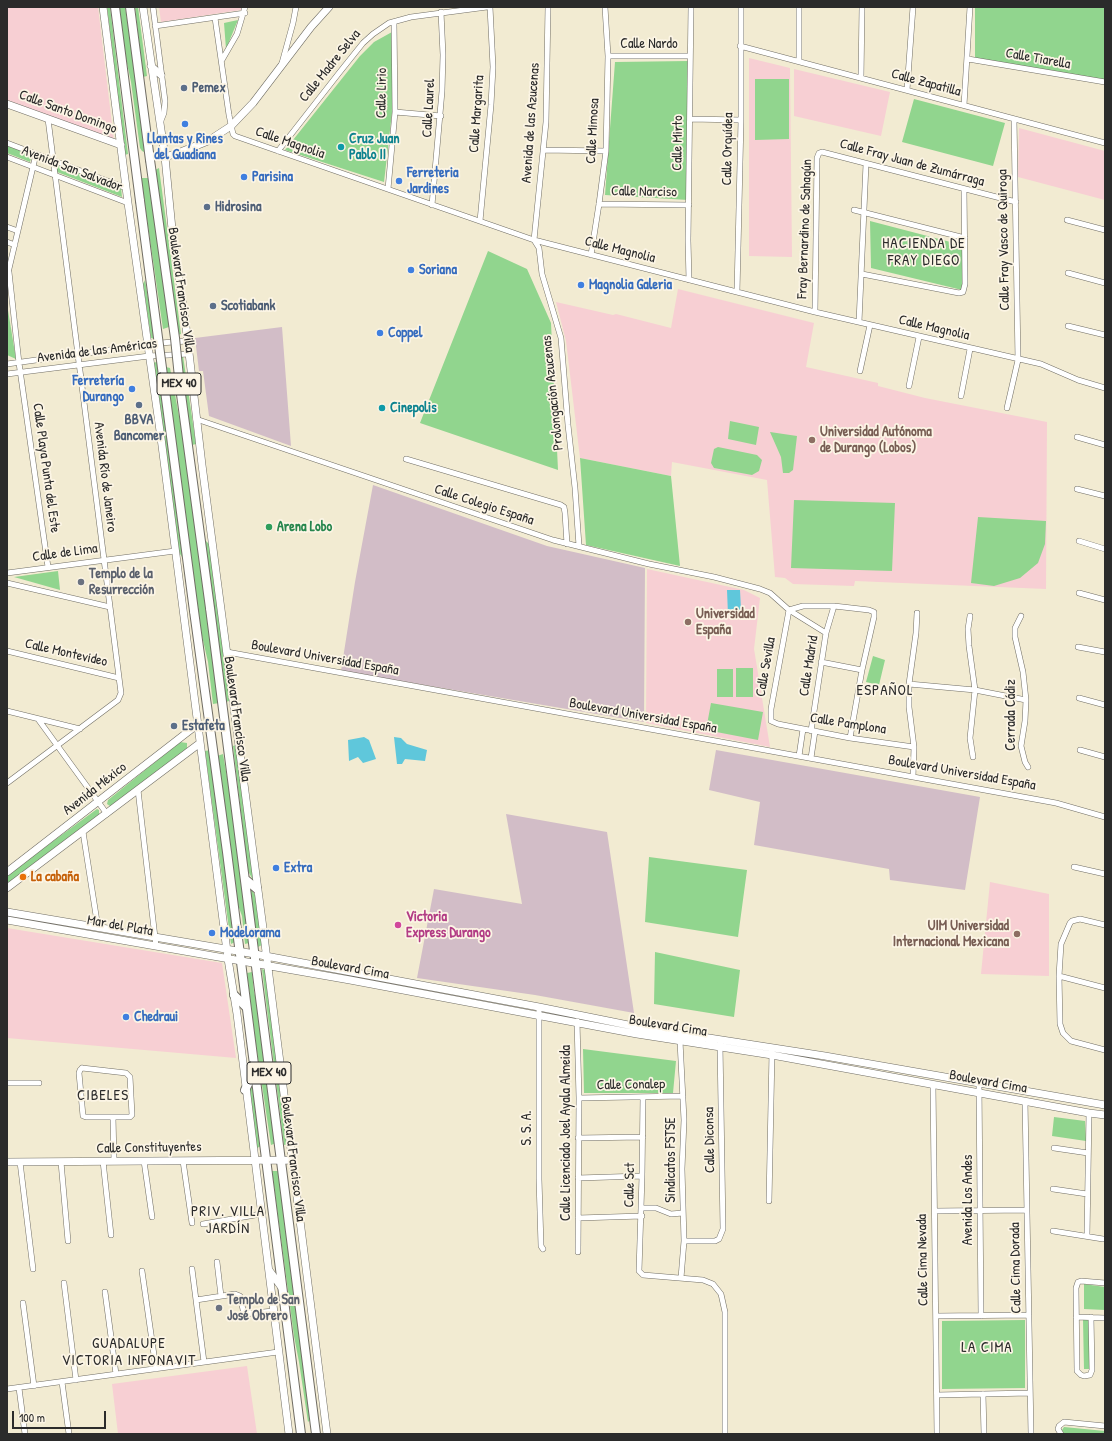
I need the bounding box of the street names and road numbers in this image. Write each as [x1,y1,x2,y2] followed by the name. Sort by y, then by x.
[296,26,364,106] street label: Calle Madre Selva
[620,36,678,52] street label: Calle Nardo
[1004,45,1072,73] street label: Calle Tiarella
[518,62,544,184] street label: Avenida de las Azucenas
[889,66,963,100] street label: Calle Zapatilla
[373,68,391,118] street label: Calle Lirio
[466,75,488,153] street label: Calle Margarita
[419,78,439,138] street label: Calle Laurel
[17,86,119,138] street label: Calle Santo Domingo
[583,98,603,164] street label: Calle Mimosa
[719,112,737,186] street label: Calle Orquídea
[669,115,687,171] street label: Calle Mirto
[253,123,327,163] street label: Calle Magnolia
[838,136,986,190] street label: Calle Fray Juan de Zumárraga
[19,142,125,196] street label: Avenida San Salvador
[794,159,816,299] street label: Fray Bernardino de Sahagún
[994,169,1014,311] street label: Calle Fray Vasco de Quiroga
[611,183,677,201] street label: Calle Narciso
[164,226,198,354] street label: Boulevard Francisco Villa
[583,233,657,267] street label: Calle Magnolia
[897,312,971,344] street label: Calle Magnolia
[36,335,158,367] street label: Avenida de las Américas
[539,335,567,451] street label: Prolongación Azucenas
[157,373,201,395] road number: MEX 40
[29,402,63,534] street label: Calle Playa Punta del Este
[90,421,120,533] street label: Avenida Río de Janeiro
[432,481,536,529] street label: Calle Colegio España
[31,540,99,566] street label: Calle de Lima
[796,634,822,698] street label: Calle Madrid
[23,635,109,671] street label: Calle Montevideo
[752,636,780,698] street label: Calle Sevilla
[250,637,400,679] street label: Boulevard Universidad España
[220,655,254,783] street label: Boulevard Francisco Villa
[1003,679,1019,751] street label: Cerrada Cádiz
[568,695,718,737] street label: Boulevard Universidad España
[809,710,887,738] street label: Calle Pamplona
[887,752,1037,794] street label: Boulevard Universidad España
[60,759,130,819] street label: Avenida México
[86,912,154,940] street label: Mar del Plata
[310,953,390,983] street label: Boulevard Cima
[628,1012,708,1040] street label: Boulevard Cima
[558,1045,574,1221] street label: Calle Licenciado Joel Ayala Almeida
[247,1062,291,1084] road number: MEX 40
[948,1067,1028,1097] street label: Boulevard Cima
[597,1076,665,1094] street label: Calle Conalep
[277,1095,309,1223] street label: Boulevard Francisco Villa
[701,1107,719,1173] street label: Calle Diconsa
[519,1110,535,1146] street label: S. S. A.
[663,1117,679,1203] street label: Sindicatos FSTSE
[96,1139,202,1157] street label: Calle Constituyentes
[960,1155,976,1245] street label: Avenida Los Andes
[621,1163,639,1207] street label: Calle Sct
[914,1214,932,1306] street label: Calle Cima Nevada
[1007,1222,1025,1314] street label: Calle Cima Dorada

